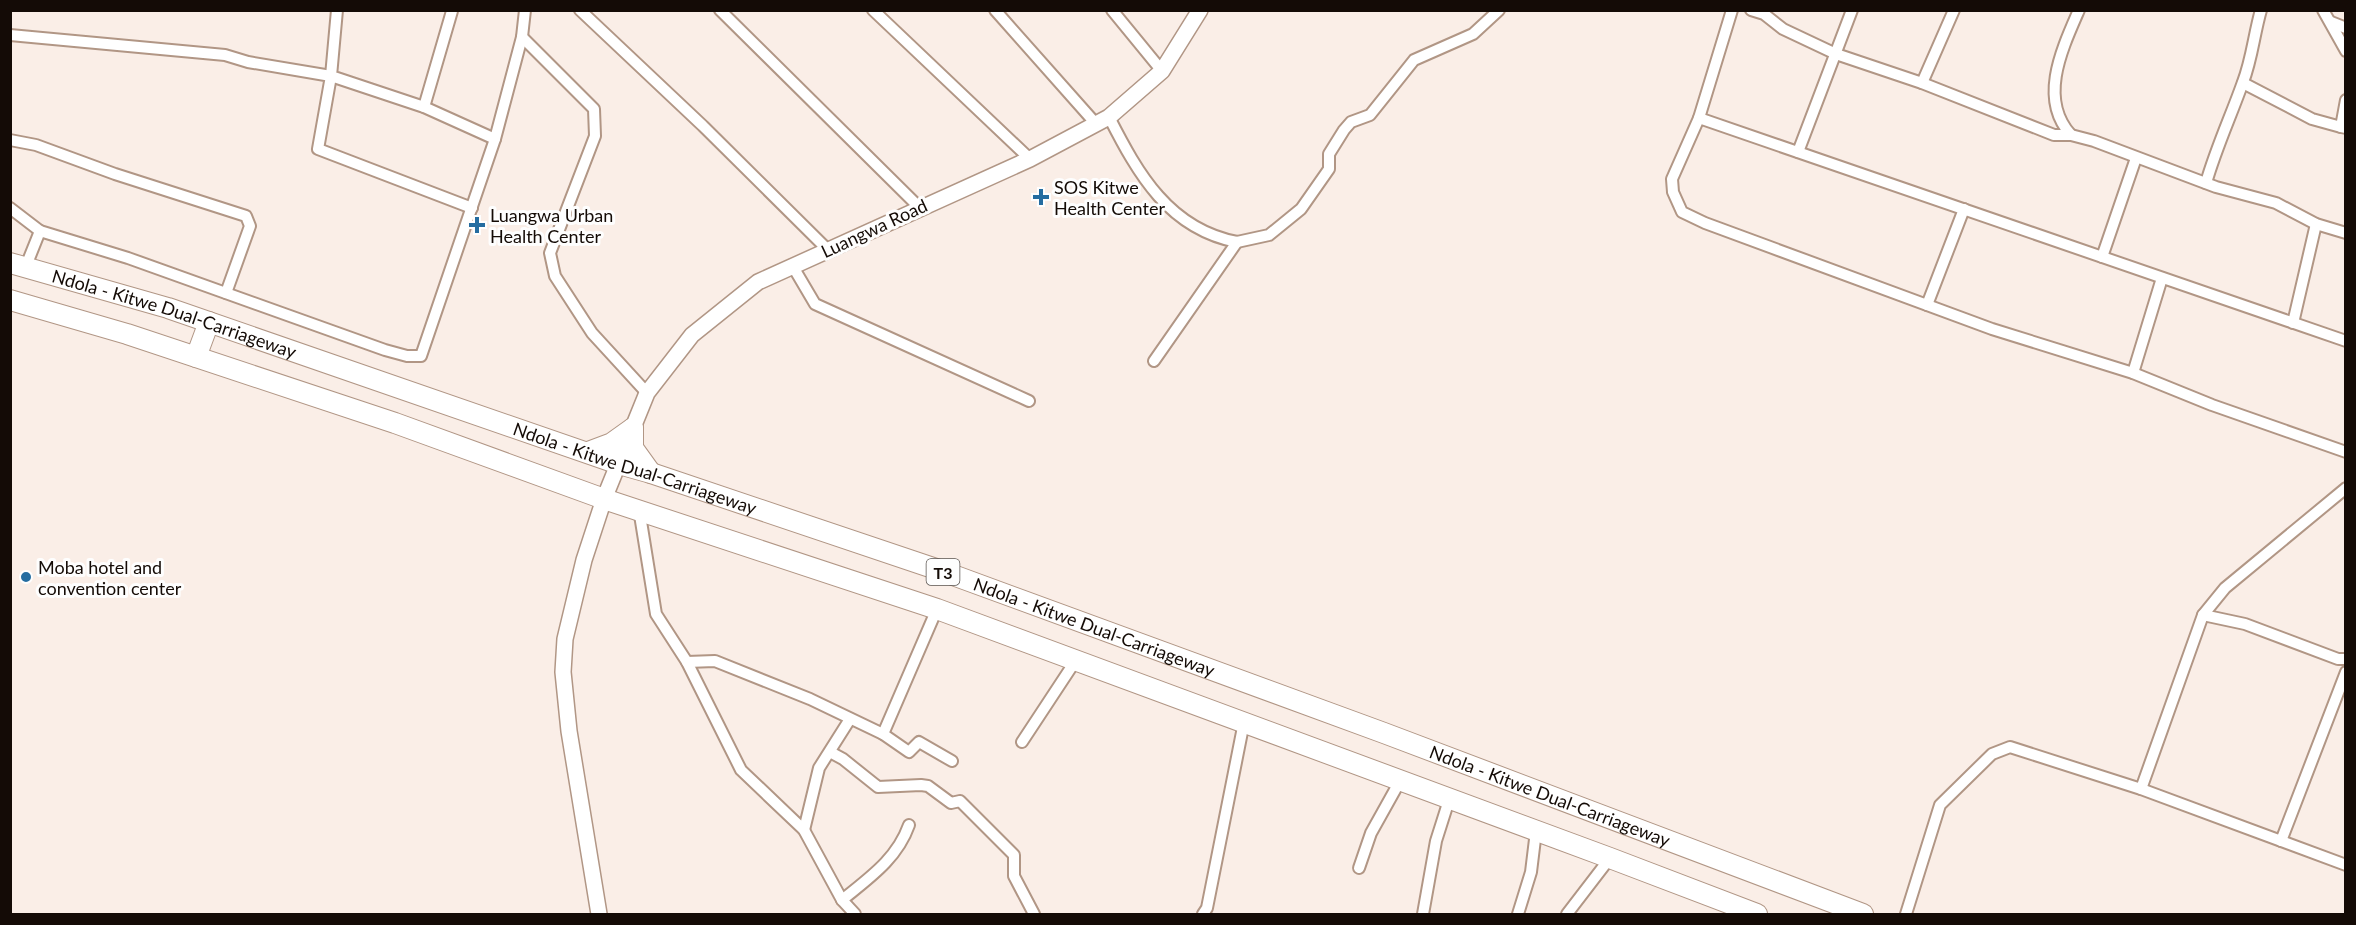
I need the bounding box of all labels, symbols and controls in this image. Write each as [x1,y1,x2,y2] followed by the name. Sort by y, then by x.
[1054,176,1165,219] place label: SOS Kitwe Health Center
[1032,188,1050,206] marker: SOS Kitwe Health Center
[817,194,931,262] street label: Luangwa Road
[490,204,613,247] place label: Luangwa Urban Health Center
[468,216,486,234] marker: Luangwa Urban Health Center
[50,265,300,363] street label: Ndola - Kitwe Dual-Carriageway
[510,417,760,519] street label: Ndola - Kitwe Dual-Carriageway
[38,556,182,599] place label: Moba hotel and convention center
[926,559,960,585] road number: T3
[19,570,33,584] marker: Moba hotel and convention center
[971,573,1219,681] street label: Ndola - Kitwe Dual-Carriageway
[1427,740,1674,851] street label: Ndola - Kitwe Dual-Carriageway

